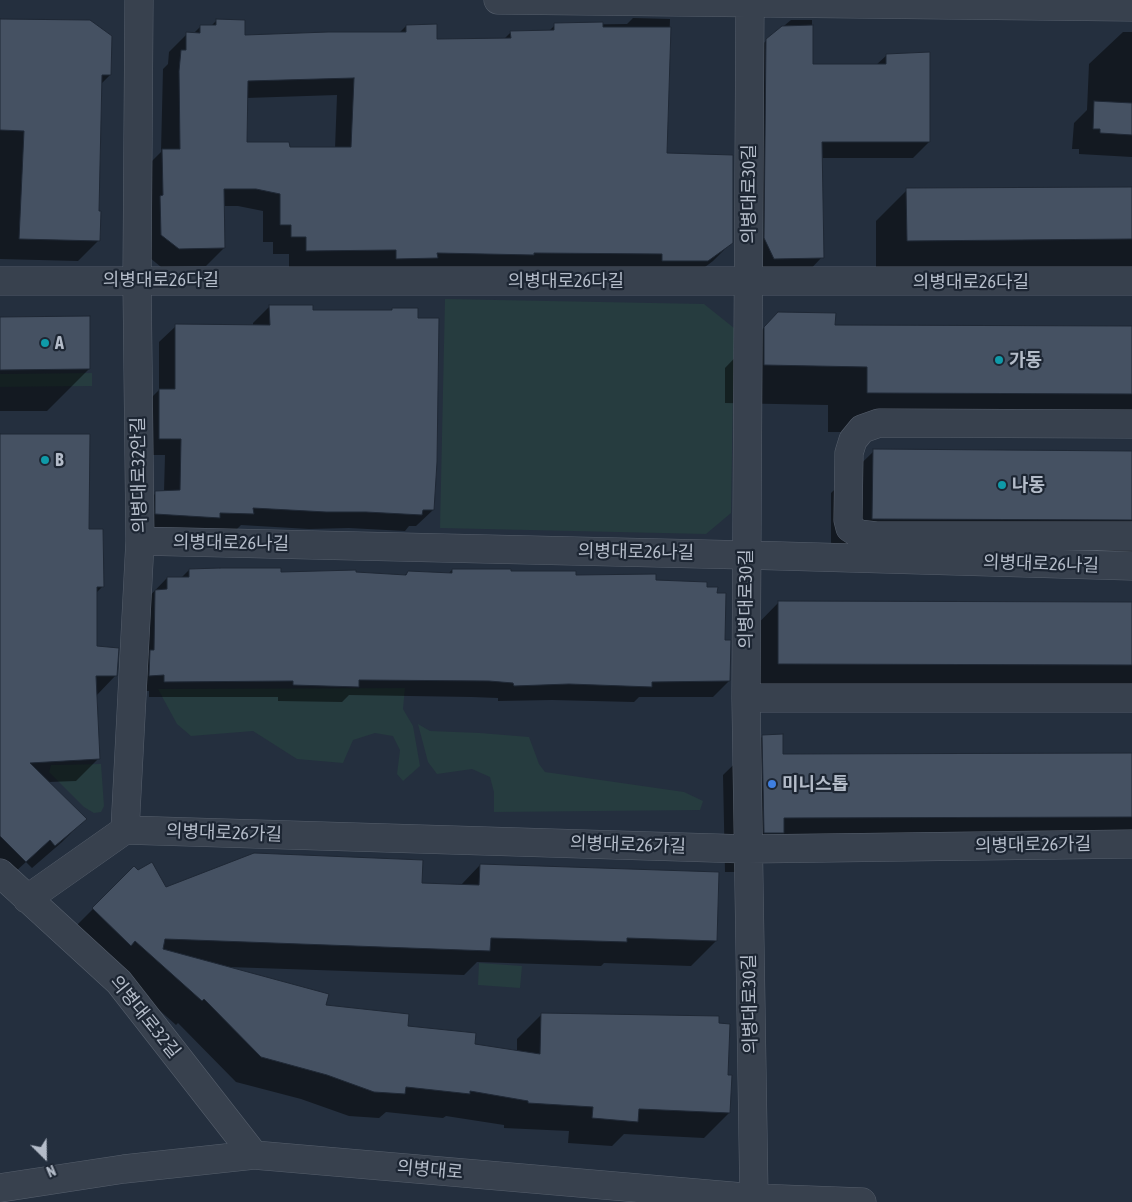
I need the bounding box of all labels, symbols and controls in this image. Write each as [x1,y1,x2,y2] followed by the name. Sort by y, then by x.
[738,144,760,244] street label: 의병대로30길
[103,269,219,291] street label: 의병대로26다길
[508,270,624,292] street label: 의병대로26다길
[913,271,1029,293] street label: 의병대로26다길
[55,332,64,354] place label: A
[39,337,51,349] marker: A
[1009,349,1042,371] place label: 가동
[993,354,1005,366] marker: 가동
[127,417,151,533] street label: 의병대로32안길
[55,449,64,471] place label: B
[39,454,51,466] marker: B
[1012,474,1045,496] place label: 나동
[996,479,1008,491] marker: 나동
[173,531,289,555] street label: 의병대로26나길
[578,540,694,564] street label: 의병대로26나길
[735,549,757,649] street label: 의병대로30길
[983,551,1099,577] street label: 의병대로26나길
[782,773,848,795] place label: 미니스톱
[766,778,778,790] marker: 미니스톱
[166,820,282,846] street label: 의병대로26가길
[570,832,686,858] street label: 의병대로26가길
[975,833,1091,857] street label: 의병대로26가길
[738,954,762,1054] street label: 의병대로30길
[105,971,185,1063] street label: 의병대로32길
[20,1132,70,1182] north arrow
[396,1156,464,1184] street label: 의병대로
[44,1162,58,1180] text: N

